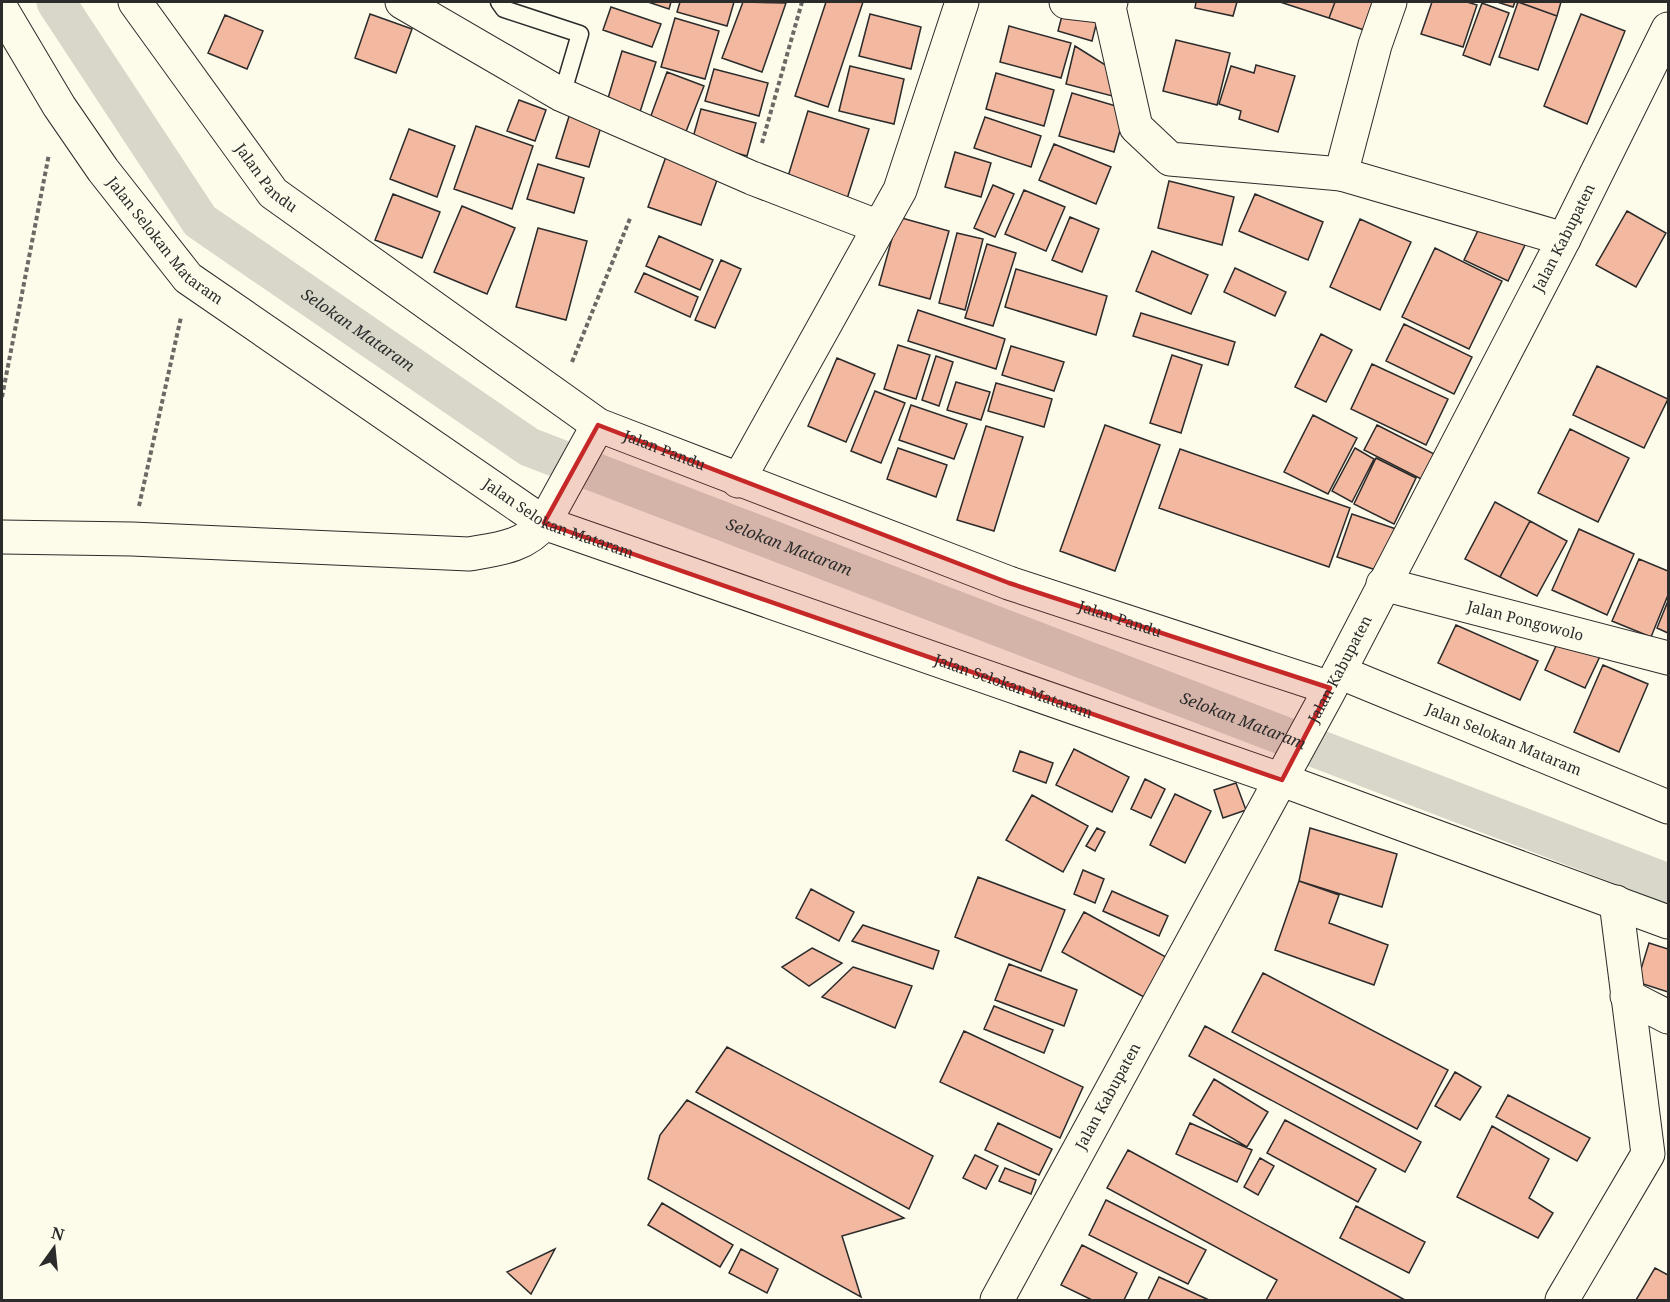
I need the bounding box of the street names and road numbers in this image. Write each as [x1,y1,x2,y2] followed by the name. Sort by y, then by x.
[231,138,302,217] street label: Jalan Pandu
[102,171,228,308] street label: Jalan Selokan Mataram
[1527,180,1599,296] street label: Jalan Kabupaten
[620,424,709,475] street label: Jalan Pandu
[479,472,637,563] street label: Jalan Selokan Mataram
[1075,595,1165,641] street label: Jalan Pandu
[1464,595,1586,645] street label: Jalan Pongowolo
[1302,611,1376,727] street label: Jalan Kabupaten
[931,648,1096,722] street label: Jalan Selokan Mataram
[1422,697,1585,780] street label: Jalan Selokan Mataram
[1069,1039,1145,1154] street label: Jalan Kabupaten

